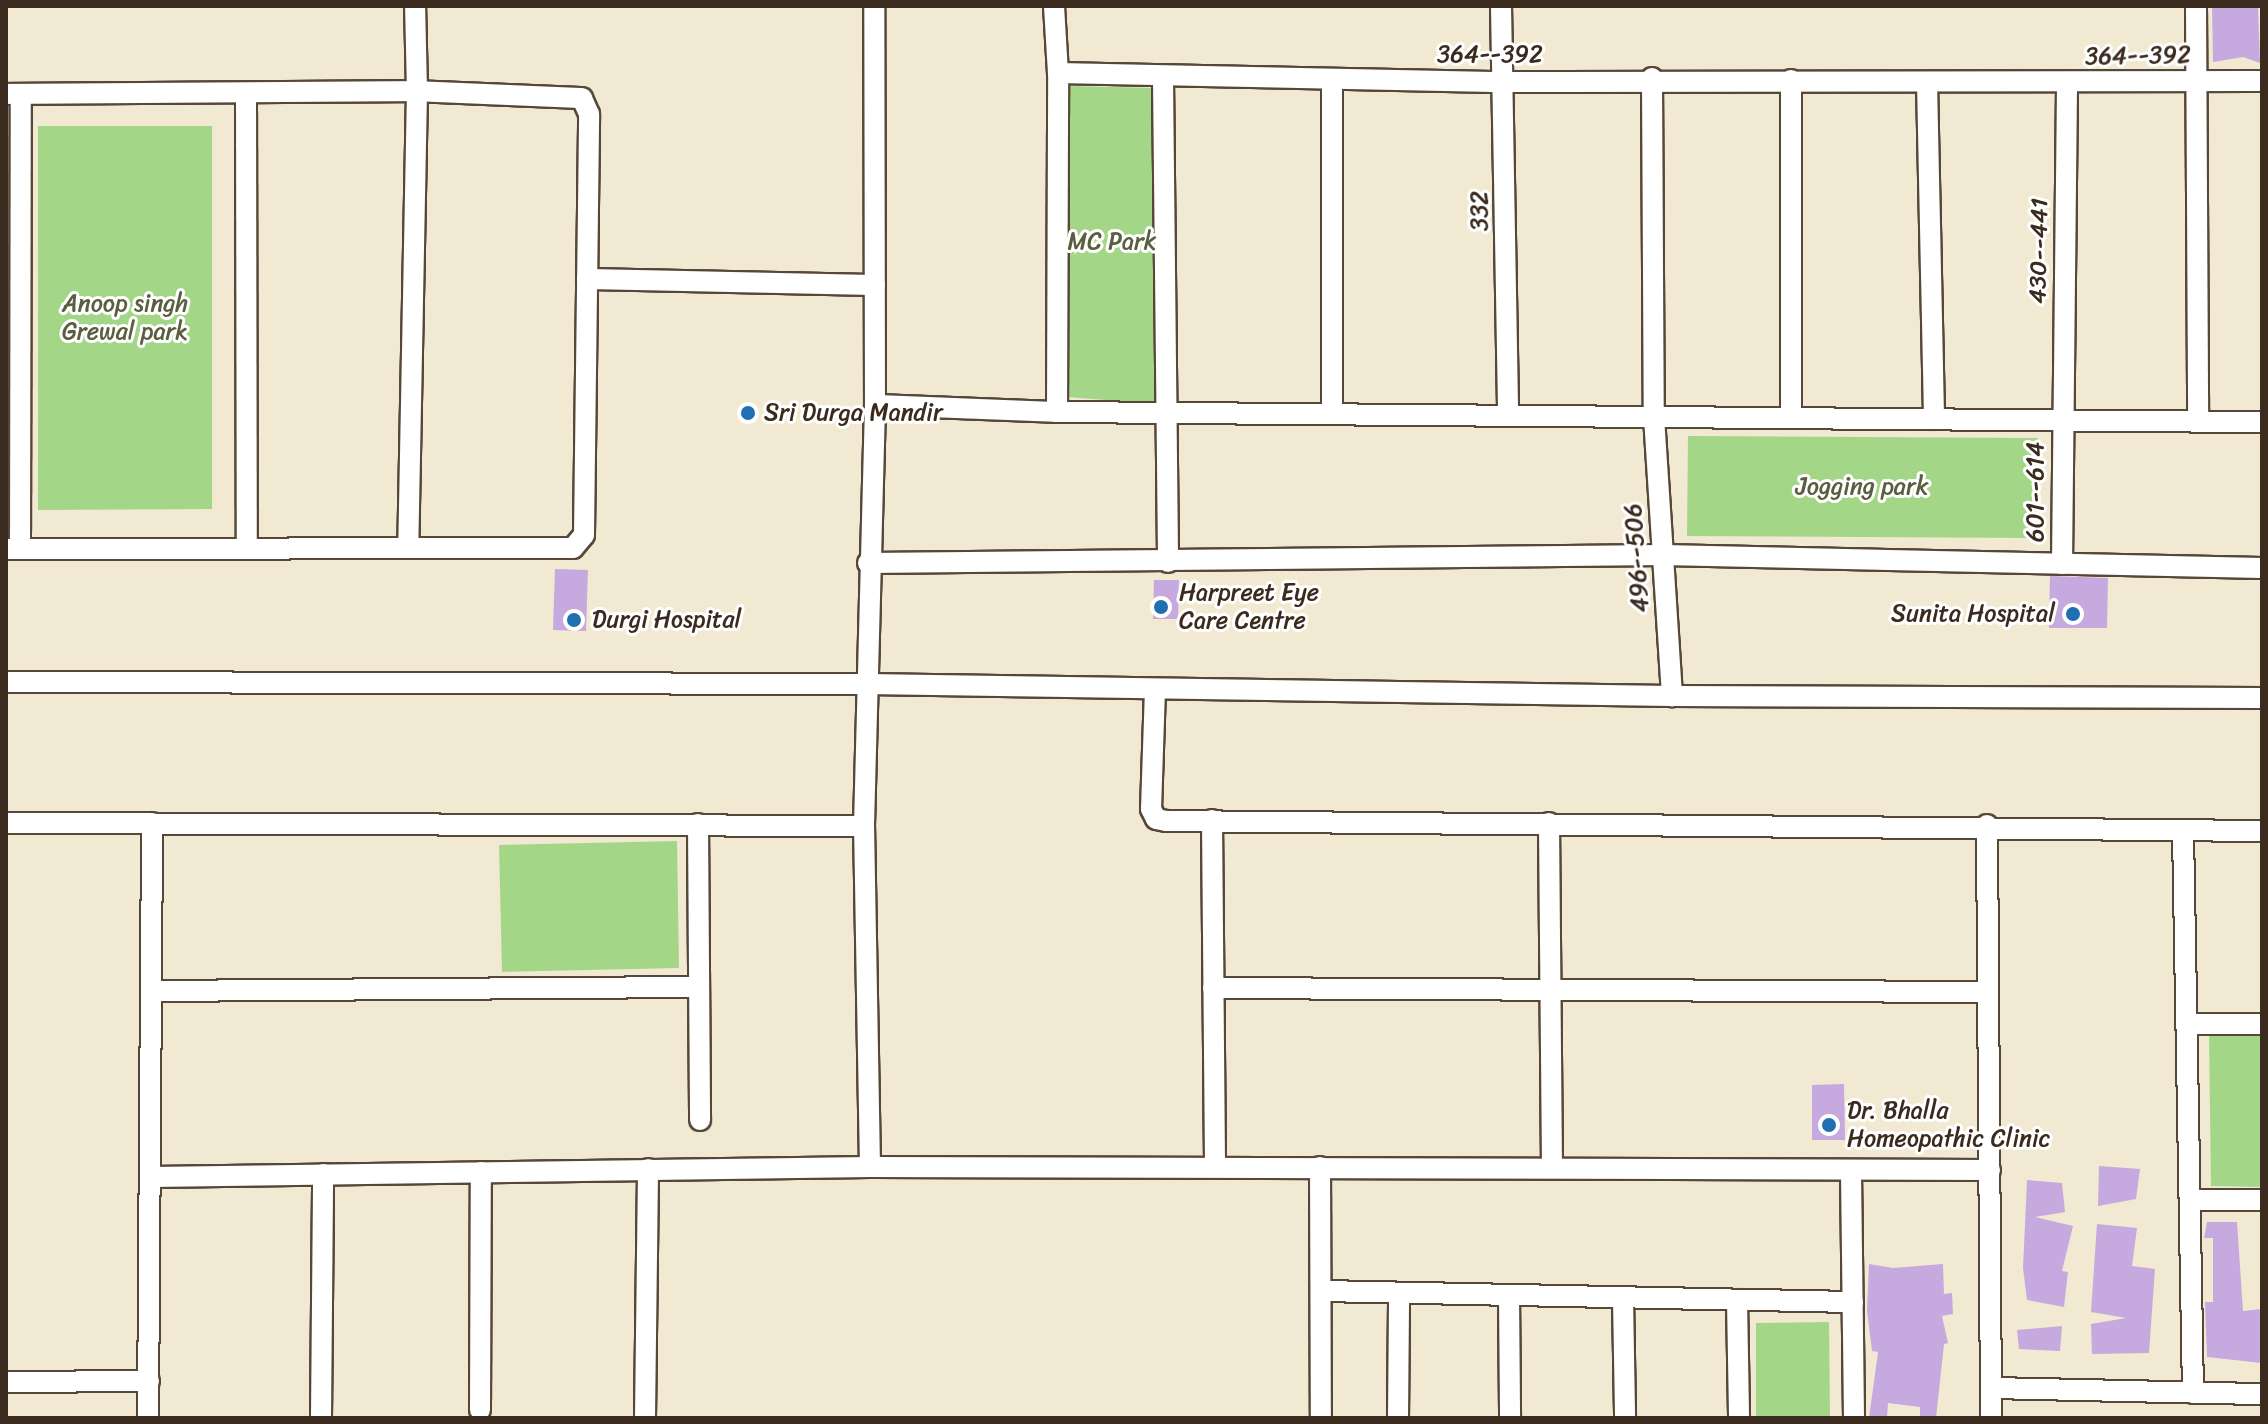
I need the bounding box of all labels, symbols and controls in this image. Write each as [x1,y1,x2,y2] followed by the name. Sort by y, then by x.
[1437,41,1543,69] street label: 364--392
[2085,41,2191,71] street label: 364--392
[1466,191,1494,231] street label: 332
[2024,198,2054,304] street label: 430--441
[1067,228,1157,256] park label: MC Park
[61,290,189,346] park label: Anoop singh Grewal park
[764,399,943,427] place label: Sri Durga Mandir
[739,404,757,422] marker: Sri Durga Mandir
[2022,442,2050,542] street label: 601--614
[1795,473,1929,501] park label: Jogging park
[1619,503,1655,613] street label: 496--506
[1179,579,1319,635] place label: Harpreet Eye Care Centre
[1150,596,1172,618] marker: Harpreet Eye Care Centre
[1891,600,2055,628] place label: Sunita Hospital
[2062,603,2084,625] marker: Sunita Hospital
[592,606,742,634] place label: Durgi Hospital
[563,609,585,631] marker: Durgi Hospital
[1847,1097,2051,1153] place label: Dr. Bhalla Homeopathic Clinic
[1818,1114,1840,1136] marker: Dr. Bhalla Homeopathic Clinic

